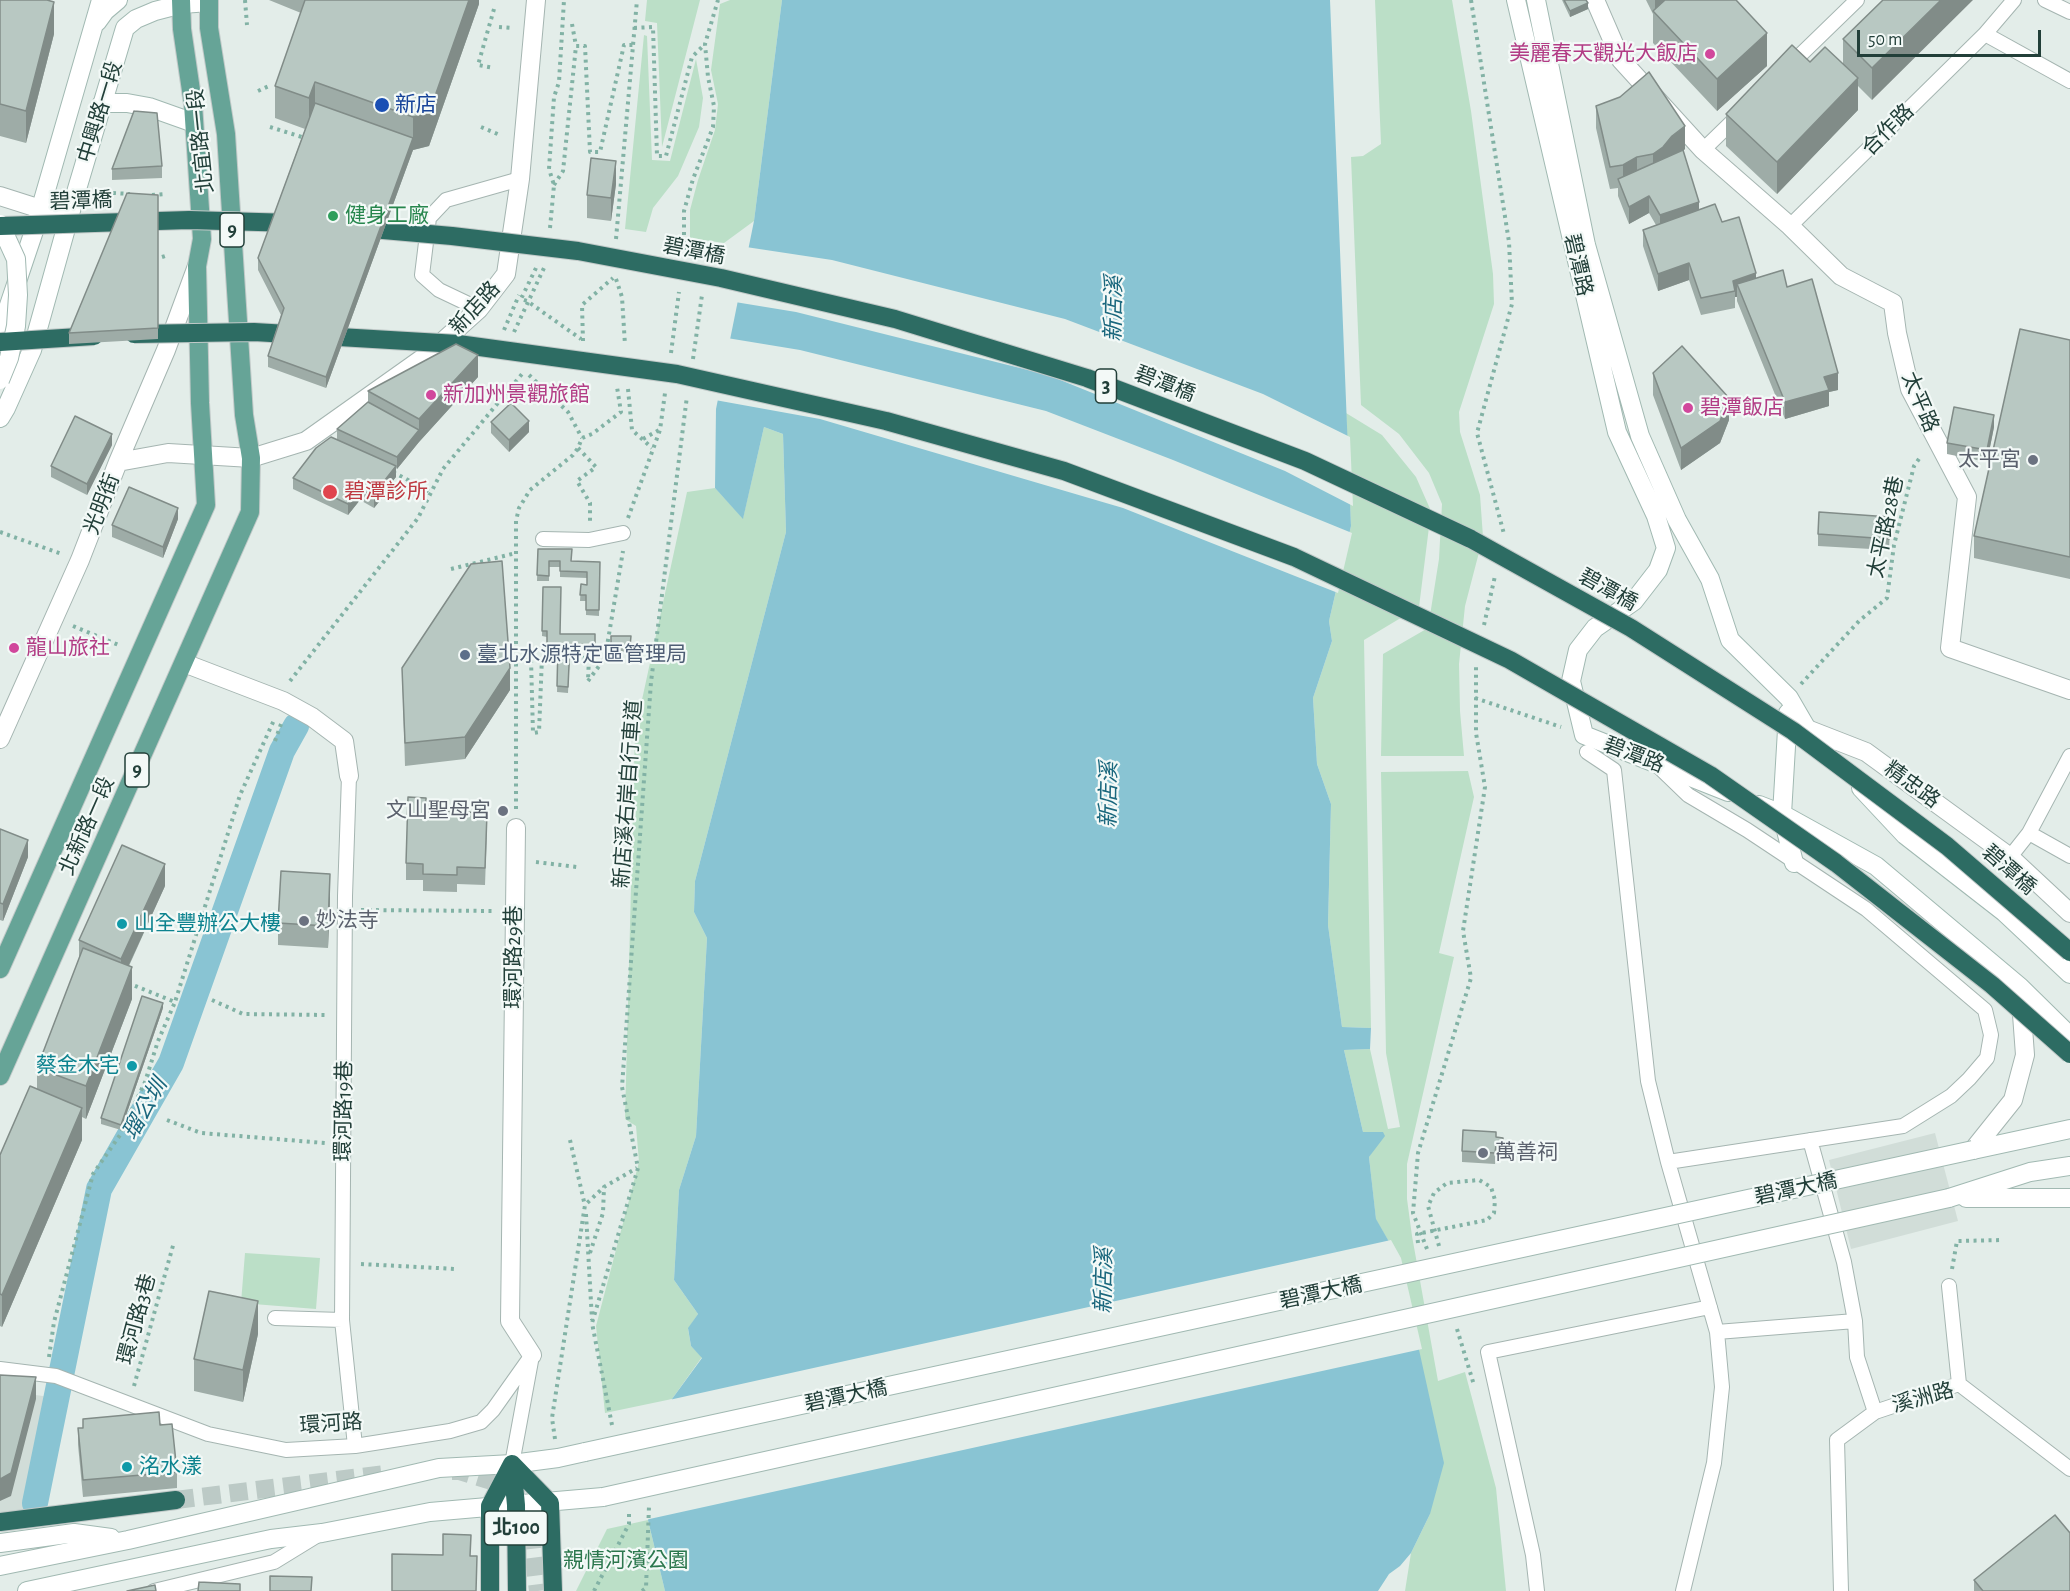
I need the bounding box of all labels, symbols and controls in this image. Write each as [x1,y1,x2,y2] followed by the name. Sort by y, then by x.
[1860,18,2044,56] scale bar
[1868,31,1902,49] text: 50 m
[1509,41,1698,67] place label: 美麗春天觀光大飯店
[1703,47,1717,61] marker: 美麗春天觀光大飯店
[73,58,127,166] street label: 中興路一段
[183,87,219,195] street label: 北宜路一段
[395,92,437,118] place label: 新店
[373,96,391,114] marker: 新店
[1857,99,1919,161] street label: 合作路
[49,187,113,215] street label: 碧潭橋
[345,203,429,229] place label: 健身工廠
[326,209,340,223] marker: 健身工廠
[220,213,244,247] road number: 9
[1559,231,1597,299] street label: 碧潭路
[661,233,727,269] street label: 碧潭橋
[445,276,505,340] street label: 新店路
[1100,276,1128,342] water label: 新店溪
[1131,361,1199,407] street label: 碧潭橋
[1896,368,1944,436] street label: 太平路
[1096,369,1116,403] road number: 3
[443,382,590,408] place label: 新加州景觀旅館
[424,388,438,402] marker: 新加州景觀旅館
[1700,395,1784,421] place label: 碧潭飯店
[1681,401,1695,415] marker: 碧潭飯店
[1958,447,2021,473] place label: 太平宮
[2026,453,2040,467] marker: 太平宮
[79,470,125,538] street label: 光明街
[1863,474,1909,580] street label: 太平路28巷
[344,479,428,505] place label: 碧潭診所
[321,483,339,501] marker: 碧潭診所
[1574,564,1642,616] street label: 碧潭橋
[26,635,110,661] place label: 龍山旅社
[7,641,21,655] marker: 龍山旅社
[477,642,687,668] place label: 臺北水源特定區管理局
[458,648,472,662] marker: 臺北水源特定區管理局
[609,699,647,889] street label: 新店溪右岸自行車道
[1600,732,1668,778] street label: 碧潭路
[125,753,149,787] road number: 9
[1879,756,1945,814] street label: 精忠路
[1095,762,1123,828] water label: 新店溪
[54,773,120,879] street label: 北新路一段
[386,798,491,824] place label: 文山聖母宮
[496,804,510,818] marker: 文山聖母宮
[1977,840,2041,900] street label: 碧潭橋
[501,905,527,1009] street label: 環河路29巷
[316,908,379,934] place label: 妙法寺
[134,911,281,937] place label: 山全豐辦公大樓
[297,914,311,928] marker: 妙法寺
[115,917,129,931] marker: 山全豐辦公大樓
[36,1053,120,1079] place label: 蔡金木宅
[125,1059,139,1073] marker: 蔡金木宅
[331,1060,357,1162] street label: 環河路19巷
[117,1074,173,1144] water label: 瑠公圳
[1495,1140,1558,1166] place label: 萬善祠
[1476,1146,1490,1160] marker: 萬善祠
[1752,1168,1840,1210] street label: 碧潭大橋
[1090,1248,1118,1314] water label: 新店溪
[113,1271,161,1367] street label: 環河路3巷
[1277,1272,1365,1314] street label: 碧潭大橋
[802,1375,890,1417] street label: 碧潭大橋
[1889,1378,1957,1418] street label: 溪洲路
[299,1409,363,1439] street label: 環河路
[139,1454,202,1480] place label: 洺水漾
[120,1460,134,1474] marker: 洺水漾
[484,1511,548,1545] road number: 北100
[563,1548,689,1574] park label: 親情河濱公園

